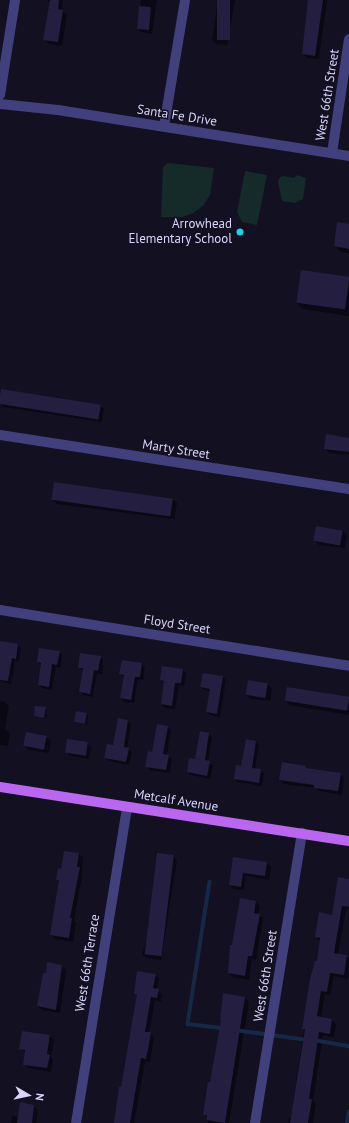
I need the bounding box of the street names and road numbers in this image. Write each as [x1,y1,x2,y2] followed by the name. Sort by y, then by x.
[313,48,343,142] street label: West 66th Street
[136,102,218,130] street label: Santa Fe Drive
[141,437,211,463] street label: Marty Street
[143,612,211,638] street label: Floyd Street
[133,787,219,815] street label: Metcalf Avenue
[73,913,103,1013] street label: West 66th Terrace
[251,929,281,1023] street label: West 66th Street

